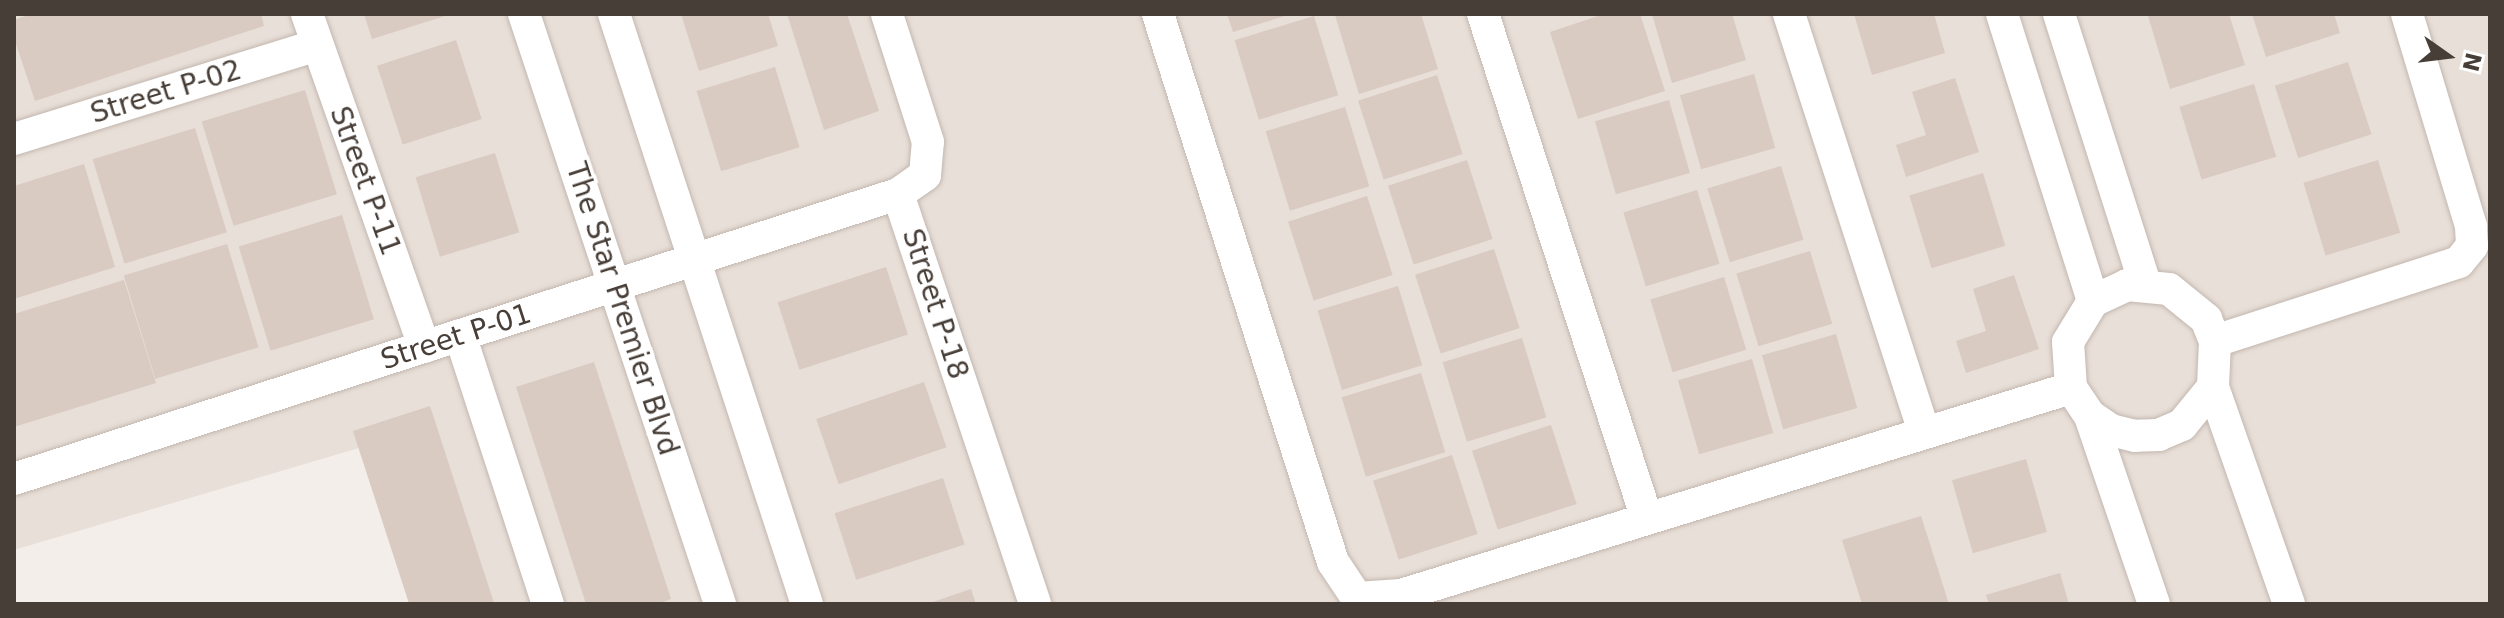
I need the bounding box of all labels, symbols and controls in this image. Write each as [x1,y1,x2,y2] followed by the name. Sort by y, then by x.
[2408,16,2488,96] north arrow
[2457,50,2486,74] text: N
[87,53,245,131] street label: Street P-02
[323,102,407,260] street label: Street P-11
[559,158,685,460] street label: The Star Premier Blvd
[895,225,975,383] street label: Street P-18
[377,297,535,377] street label: Street P-01

